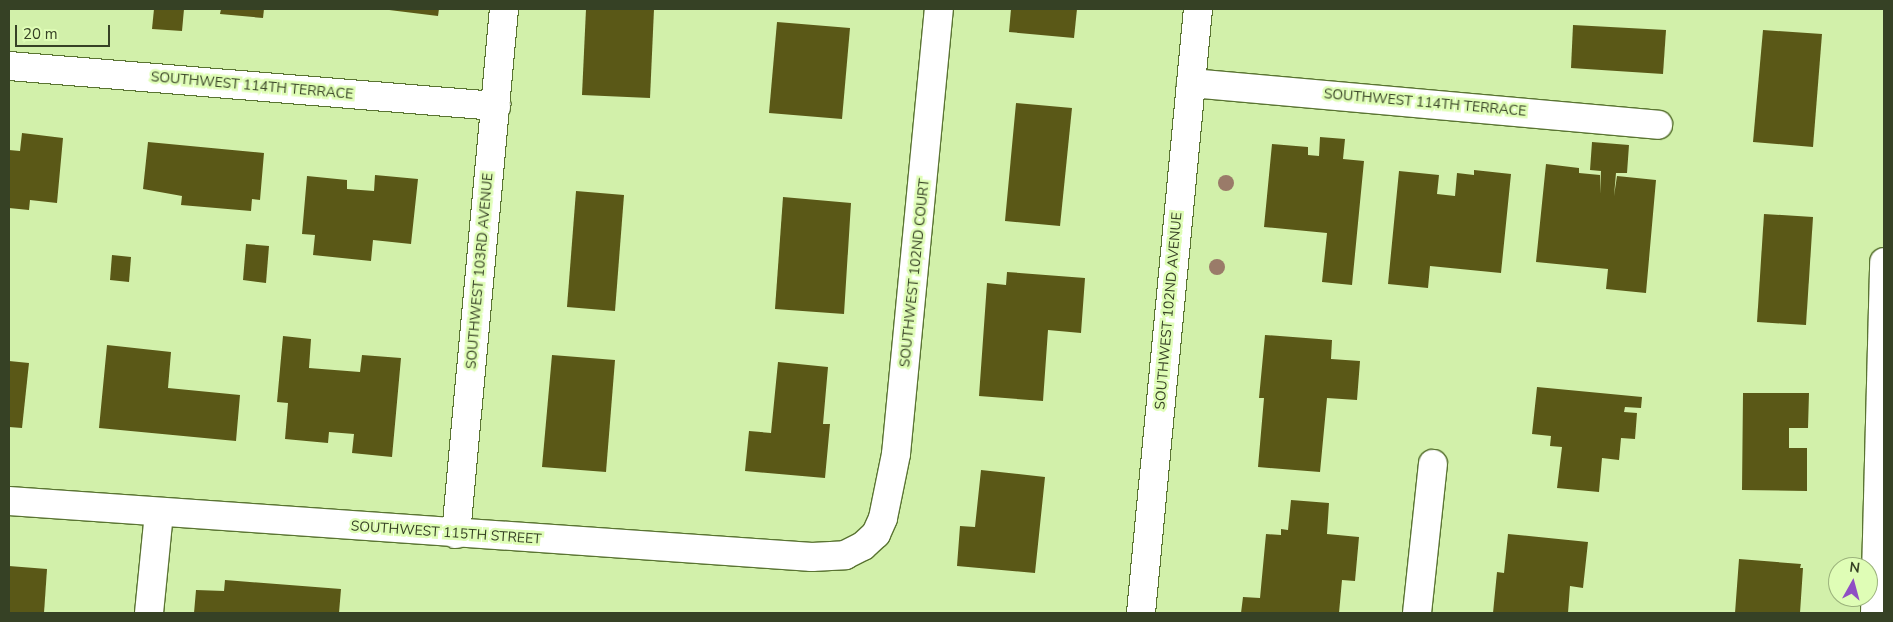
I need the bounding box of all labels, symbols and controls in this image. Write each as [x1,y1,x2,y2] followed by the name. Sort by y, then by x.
[18,15,112,47] scale bar
[23,24,58,44] text: 20 m
[150,69,354,103] street label: SOUTHWEST 114TH TERRACE
[1323,86,1527,120] street label: SOUTHWEST 114TH TERRACE
[463,172,497,370] street label: SOUTHWEST 103RD AVENUE
[897,178,933,368] street label: SOUTHWEST 102ND COURT
[1152,212,1186,410] street label: SOUTHWEST 102ND AVENUE
[350,518,542,548] street label: SOUTHWEST 115TH STREET
[1828,557,1878,607] north arrow
[1848,558,1861,578] text: N

